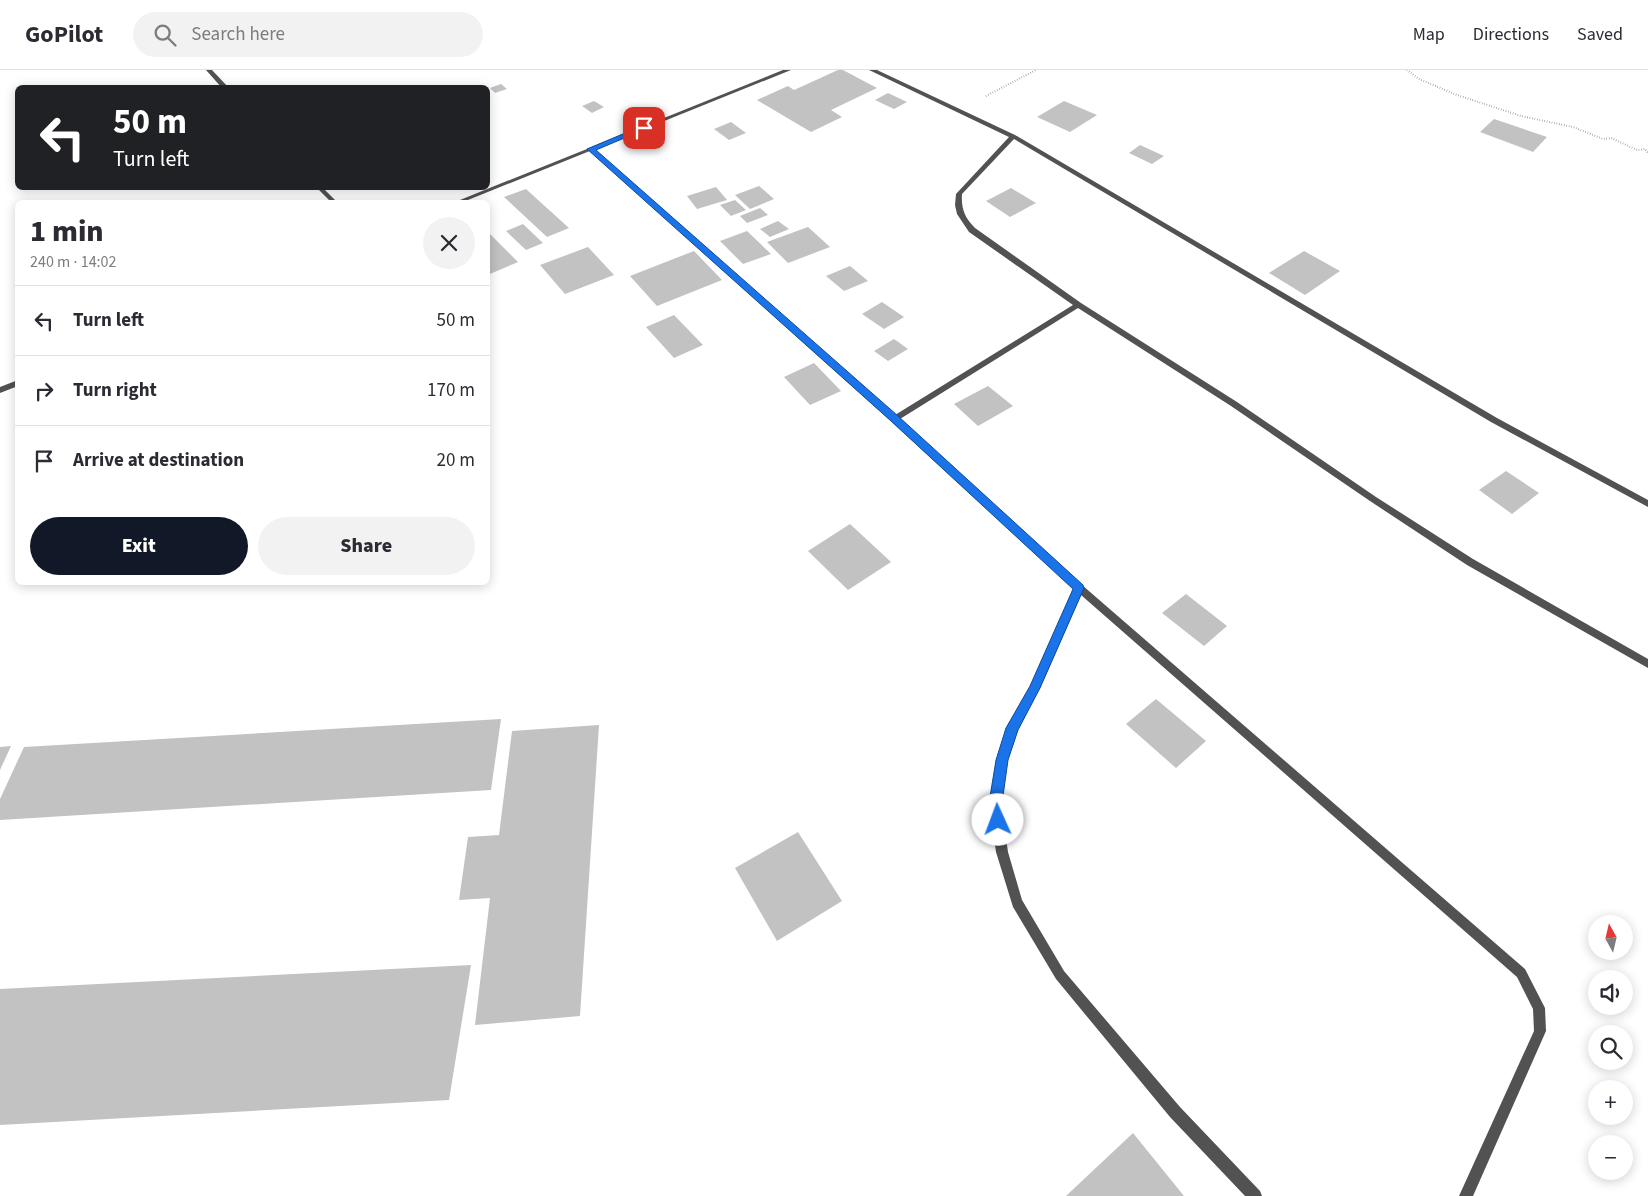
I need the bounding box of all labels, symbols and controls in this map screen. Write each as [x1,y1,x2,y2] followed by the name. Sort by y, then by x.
[133,12,483,57] search box
[25,17,103,52] text: GoPilot
[151,21,179,49] icon: search
[191,21,285,48] text: Search here
[1413,22,1445,47] text: Map
[1473,22,1549,47] text: Directions
[1577,22,1623,47] text: Saved
[113,97,187,147] text: 50 m
[30,105,95,170] icon: left
[623,107,665,149] pin
[630,114,658,142] icon: arrive
[113,143,189,175] text: Turn left
[30,210,104,253] text: 1 min
[423,217,475,269] button: close
[30,251,117,273] text: 240 m · 14:02
[30,307,58,335] icon: left
[73,307,144,334] text: Turn left
[437,307,475,334] text: 50 m
[30,377,58,405] icon: right
[73,377,157,404] text: Turn right
[427,377,475,404] text: 170 m
[30,447,58,475] icon: arrive
[73,447,244,474] text: Arrive at destination
[437,447,475,474] text: 20 m
[30,517,248,575] button: Exit
[258,517,475,575] button: Share
[971,793,1023,845] position arrow
[1588,915,1632,960] north arrow
[1588,915,1633,1180] map controls
[1588,970,1633,1015] button: sound
[1588,1025,1633,1070] button: search
[1588,1080,1633,1125] button: +
[1588,1135,1633,1180] button: −

